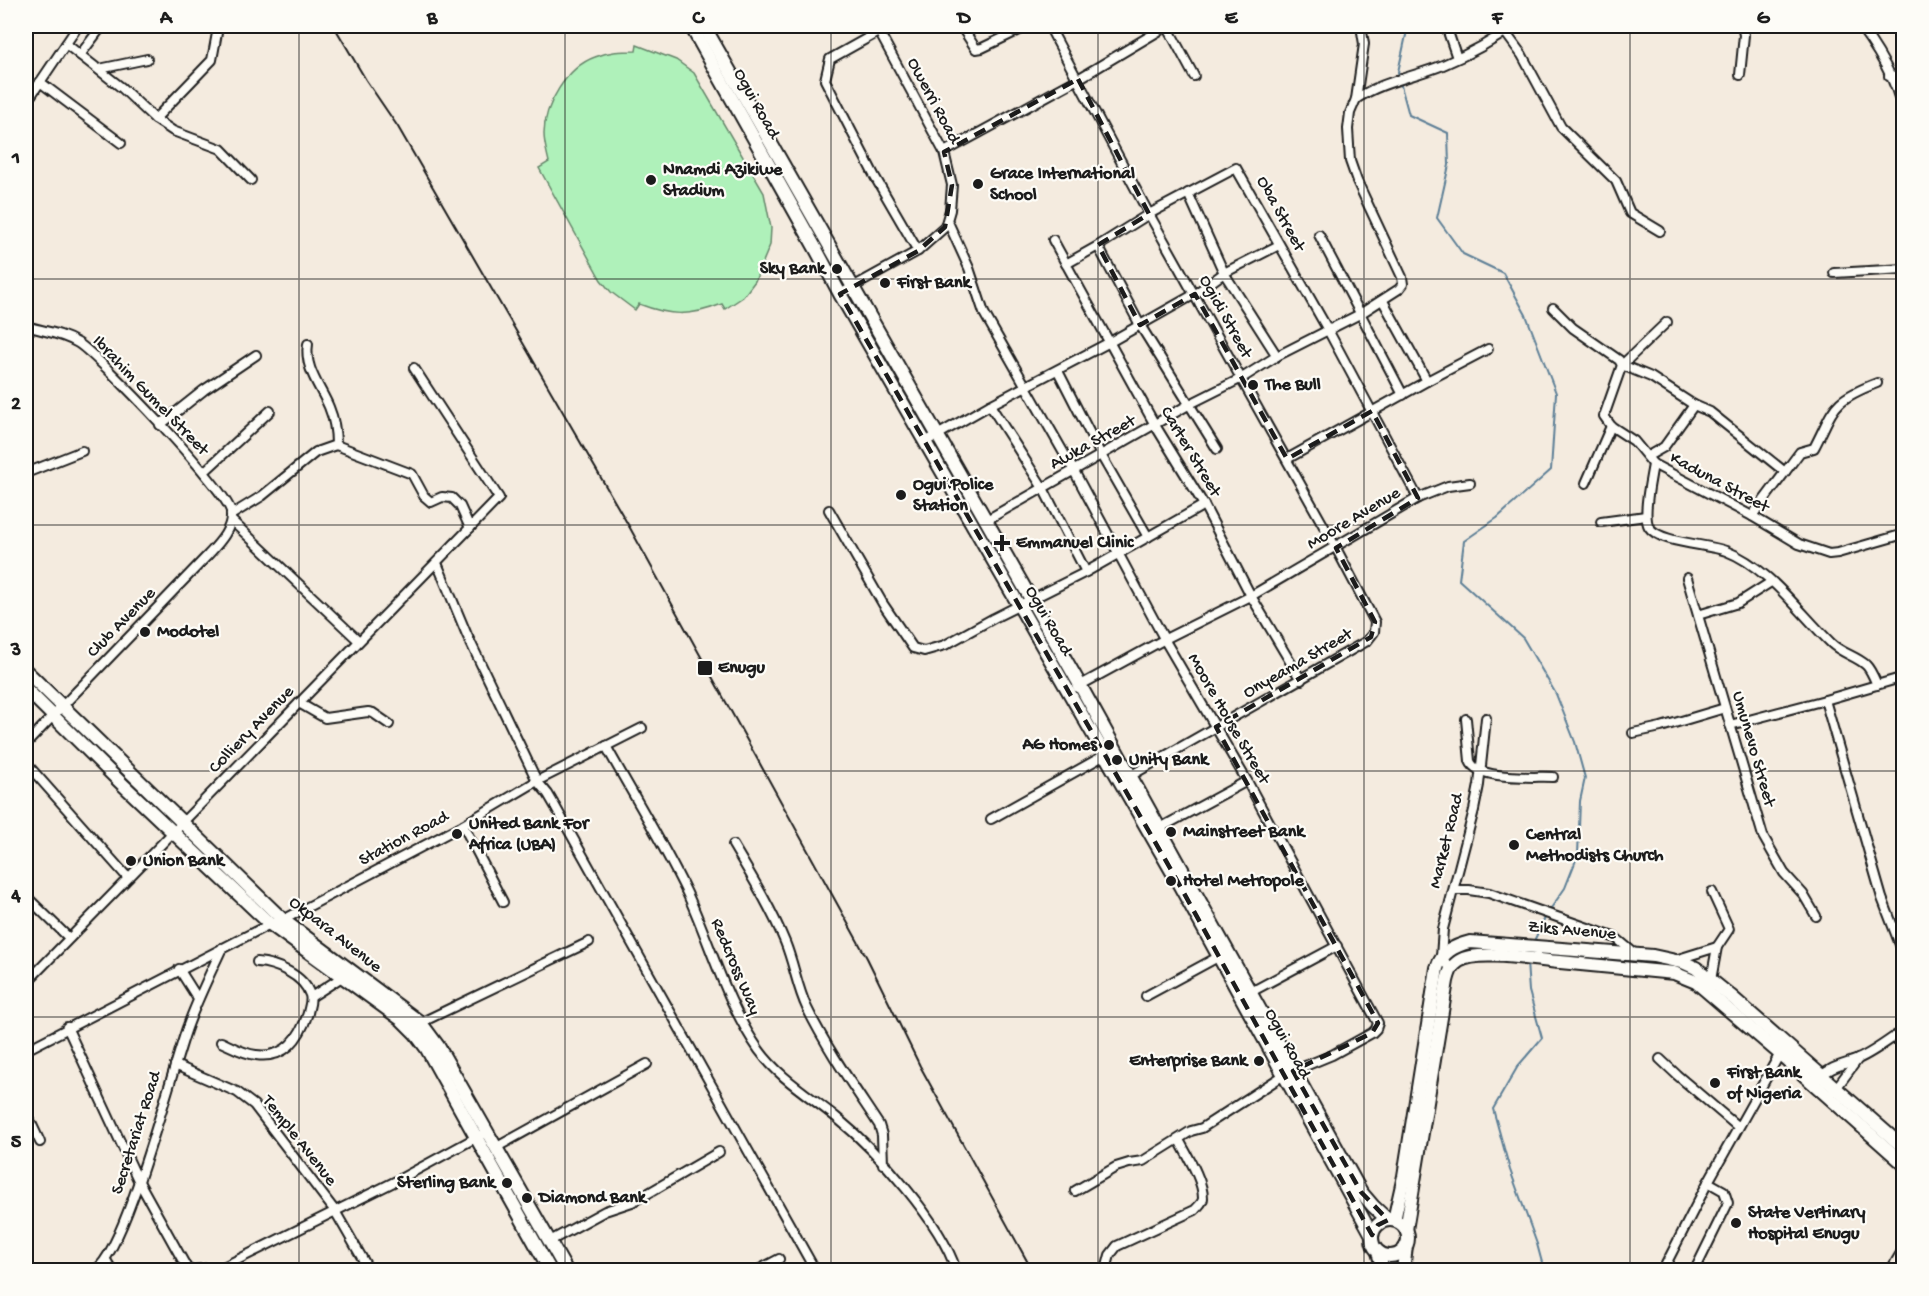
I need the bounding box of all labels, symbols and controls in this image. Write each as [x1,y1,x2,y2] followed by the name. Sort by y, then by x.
[159,8,174,31] text: A
[426,8,438,31] text: B
[692,8,706,31] text: C
[955,8,971,31] text: D
[1225,8,1239,31] text: E
[1491,8,1504,31] text: F
[1757,8,1771,31] text: G
[902,54,965,149] street label: Owerri Road
[728,65,785,144] street label: Ogui Road
[11,148,20,171] text: 1
[663,160,783,202] place label: Nnamdi Azikiwe Stadium
[990,164,1135,206] place label: Grace International School
[644,173,658,187] marker: Nnamdi Azikiwe Stadium
[1251,173,1310,257] street label: Oba Street
[971,177,985,191] marker: Grace International School
[760,259,827,280] place label: Sky Bank
[830,262,844,276] marker: Sky Bank
[1194,272,1257,364] street label: Ogidi Street
[896,273,972,294] place label: First Bank
[878,276,892,290] marker: First Bank
[87,332,214,462] street label: Ibrahim Gumel Street
[1263,375,1321,396] place label: The Bull
[1246,378,1260,392] marker: The Bull
[11,394,21,417] text: 2
[1155,403,1226,502] street label: Carter Street
[1046,410,1141,475] street label: Awka Street
[1666,448,1774,519] street label: Kaduna Street
[913,475,994,517] place label: Ogui Police Station
[1303,483,1405,555] street label: Moore Avenue
[894,488,908,502] marker: Ogui Police Station
[1016,533,1134,554] place label: Emmanuel Clinic
[993,534,1011,552] marker: Emmanuel Clinic
[1020,582,1077,661] street label: Ogui Road
[83,583,161,663] street label: Club Avenue
[157,622,219,643] place label: Modotel
[1240,623,1358,704] street label: Onyeama Street
[138,625,152,639] marker: Modotel
[10,640,21,663] text: 3
[1182,650,1275,789] street label: Moore House Street
[718,658,765,679] place label: Enugu
[696,659,714,677] marker: Enugu
[205,681,300,778] street label: Colliery Avenue
[1727,689,1780,811] street label: Umunevo Street
[1021,735,1098,756] place label: AG Homes
[1102,738,1116,752] marker: AG Homes
[1129,750,1210,771] place label: Unity Bank
[1110,753,1124,767] marker: Unity Bank
[1425,790,1469,891] street label: Market Road
[356,806,454,871] street label: Station Road
[468,814,591,856] place label: United Bank For Africa (UBA)
[1183,822,1306,843] place label: Mainstreet Bank
[1164,825,1178,839] marker: Mainstreet Bank
[1525,825,1664,867] place label: Central Methodists Church
[450,827,464,841] marker: United Bank For Africa (UBA)
[1507,838,1521,852] marker: Central Methodists Church
[143,851,226,872] place label: Union Bank
[124,854,138,868] marker: Union Bank
[1183,871,1304,892] place label: Hotel Metropole
[1164,874,1178,888] marker: Hotel Metropole
[10,886,21,909] text: 4
[284,892,386,978] street label: Okpara Avenue
[705,916,765,1019] street label: Redcross Way
[1527,917,1618,945] street label: Ziks Avenue
[1259,1005,1316,1084] street label: Ogui Road
[1129,1051,1249,1072] place label: Enterprise Bank
[1252,1054,1266,1068] marker: Enterprise Bank
[1726,1063,1803,1105] place label: First Bank of Nigeria
[107,1068,167,1197] street label: Secretariat Road
[1708,1076,1722,1090] marker: First Bank of Nigeria
[256,1091,341,1191] street label: Temple Avenue
[11,1132,22,1155] text: 5
[397,1173,497,1194] place label: Sterling Bank
[500,1176,514,1190] marker: Sterling Bank
[537,1188,648,1209] place label: Diamond Bank
[520,1191,534,1205] marker: Diamond Bank
[1748,1203,1865,1245] place label: State Vertinary Hospital Enugu
[1729,1216,1743,1230] marker: State Vertinary Hospital Enugu

